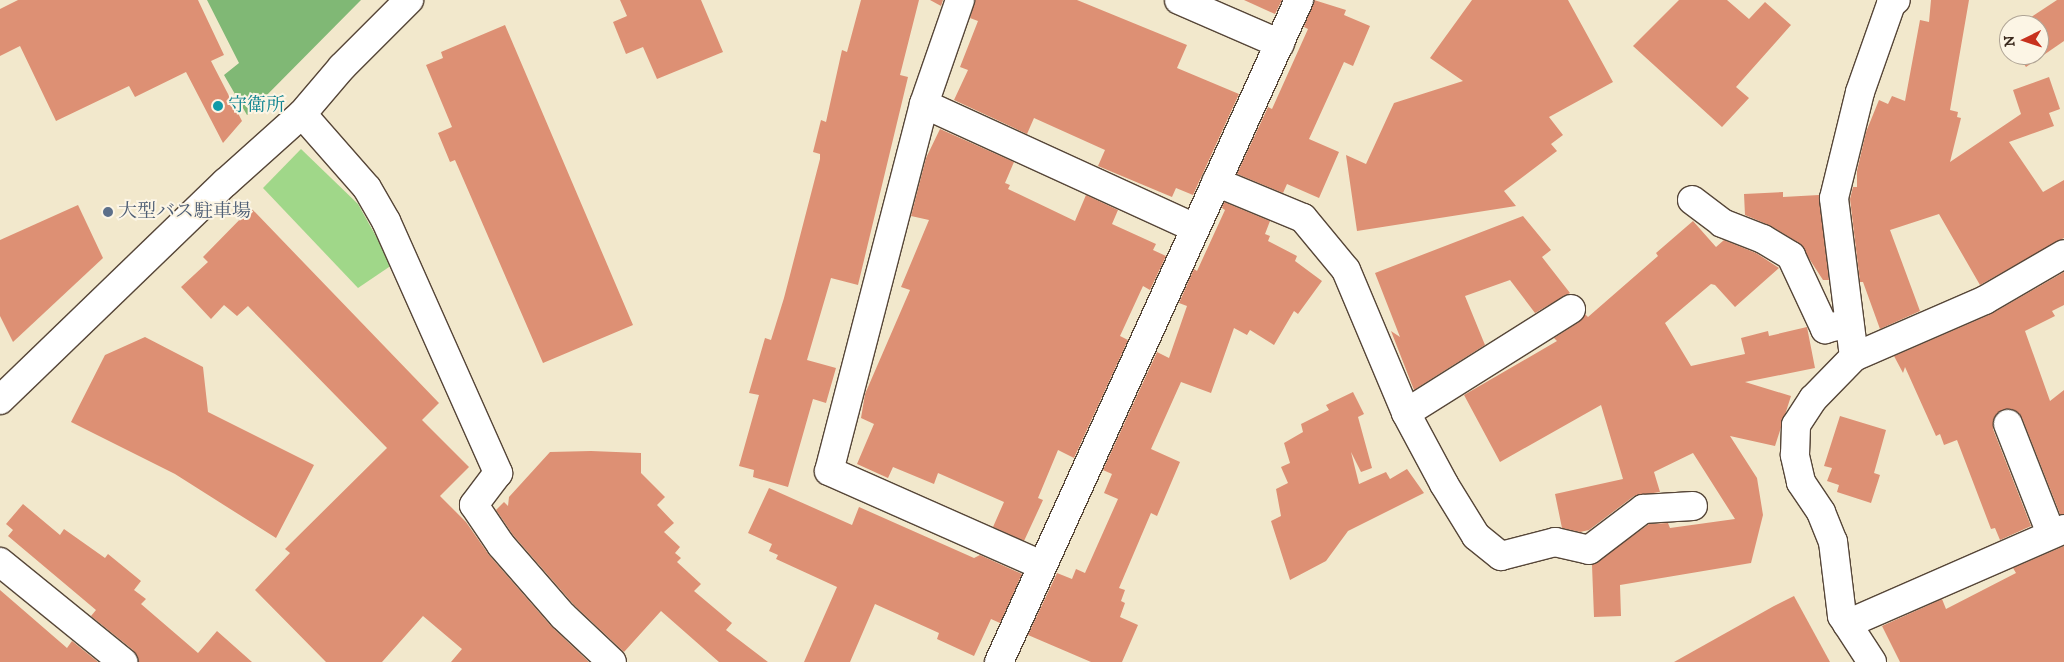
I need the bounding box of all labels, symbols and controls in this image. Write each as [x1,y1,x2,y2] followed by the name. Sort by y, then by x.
[1999,15,2049,65] north arrow
[2001,35,2019,47] text: N
[228,95,285,117] place label: 守衛所
[212,100,224,112] marker: 守衛所
[118,201,251,223] place label: 大型バス駐車場
[102,206,114,218] marker: 大型バス駐車場

